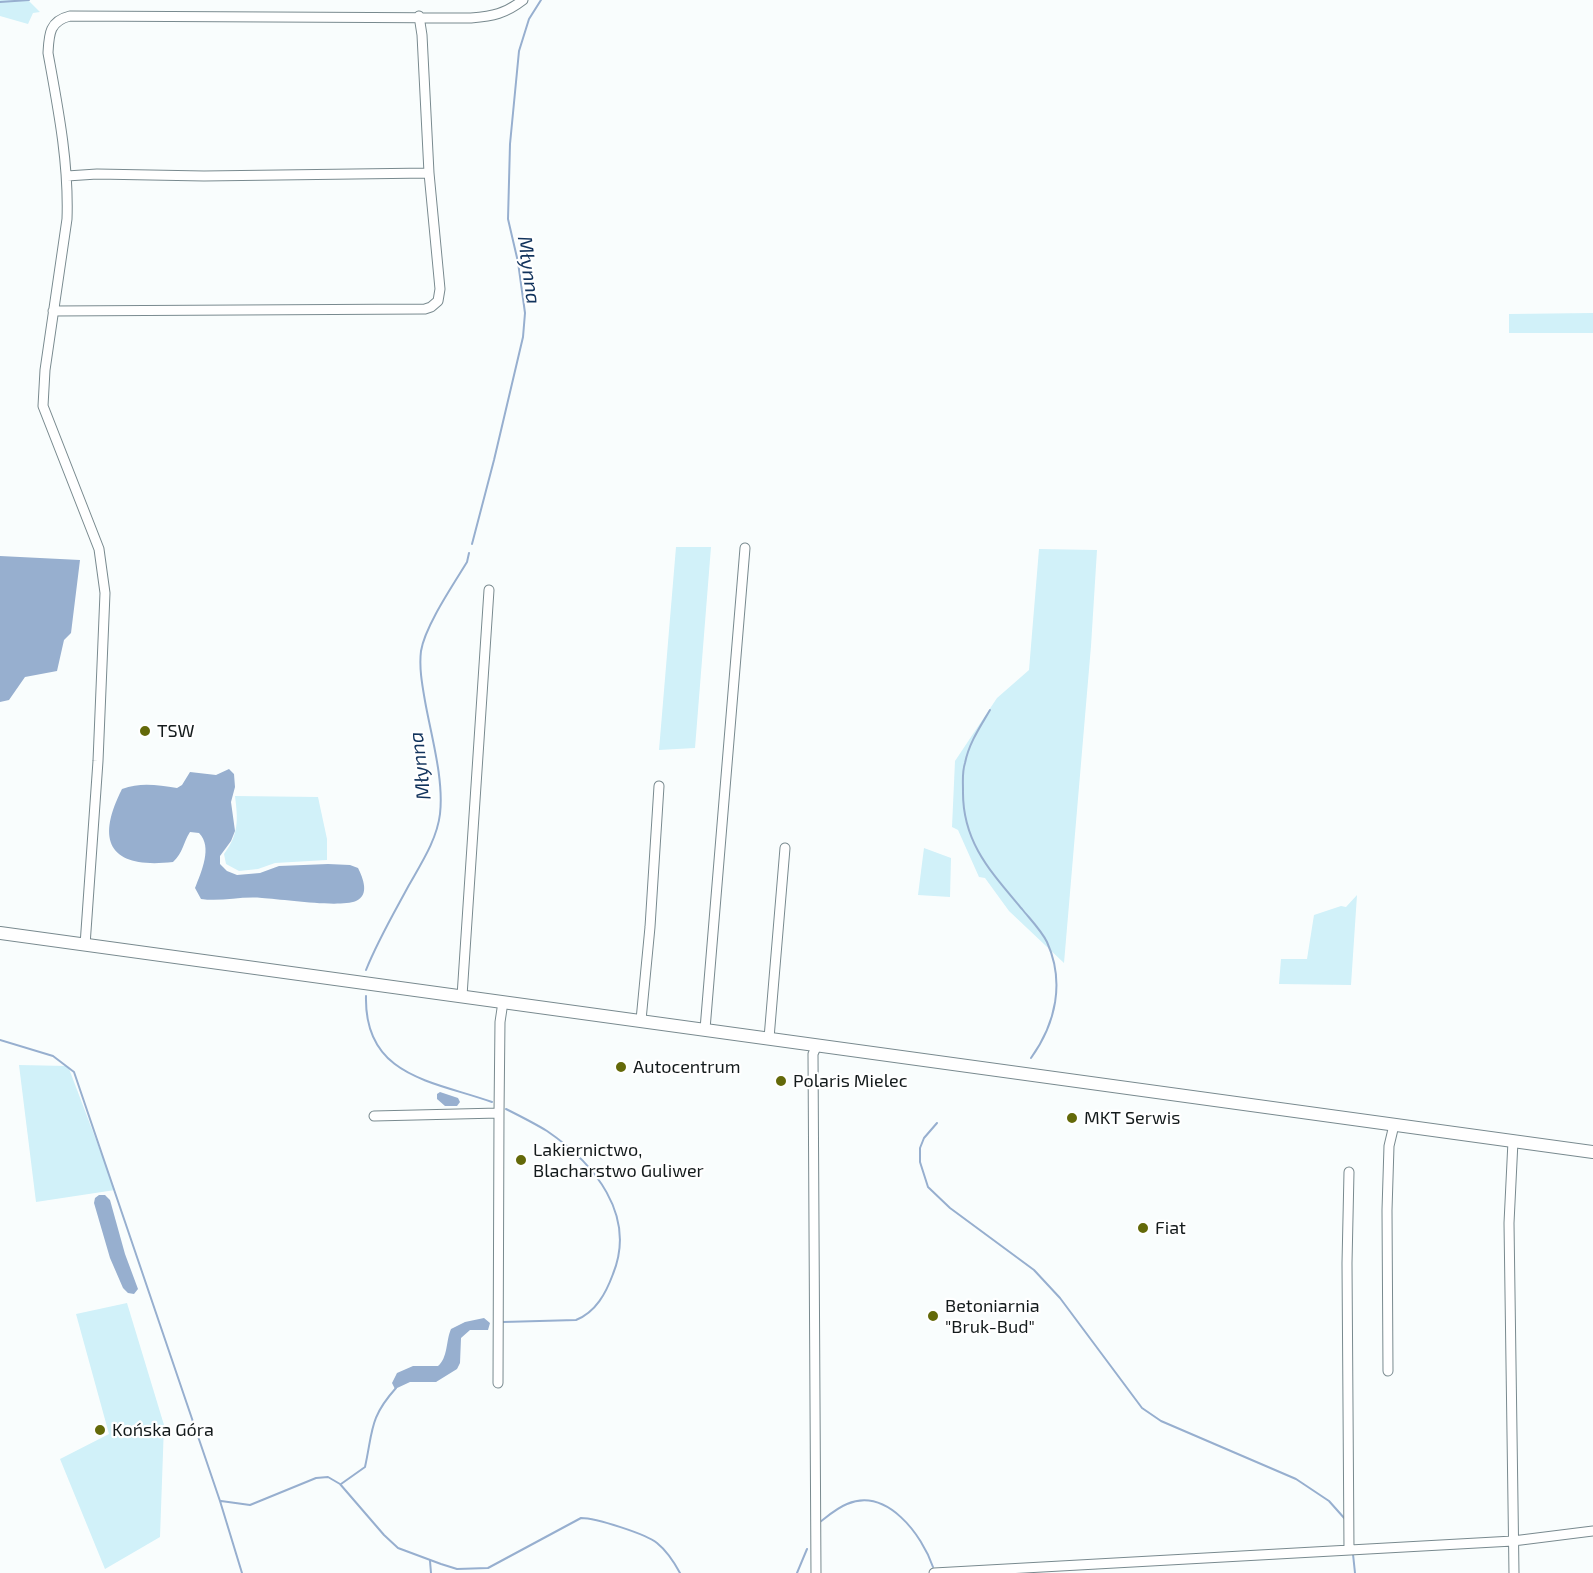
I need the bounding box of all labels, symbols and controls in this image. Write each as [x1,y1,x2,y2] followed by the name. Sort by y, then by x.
[512,234,546,306] water label: Młynna
[157,720,195,742] place label: TSW
[138,724,152,738] marker: TSW
[404,730,436,802] water label: Młynna
[633,1056,740,1078] place label: Autocentrum
[614,1060,628,1074] marker: Autocentrum
[793,1070,908,1092] place label: Polaris Mielec
[774,1074,788,1088] marker: Polaris Mielec
[1084,1107,1180,1129] place label: MKT Serwis
[1065,1111,1079,1125] marker: MKT Serwis
[533,1139,704,1182] place label: Lakiernictwo, Blacharstwo Guliwer
[514,1153,528,1167] marker: Lakiernictwo, Blacharstwo Guliwer
[1155,1217,1186,1239] place label: Fiat
[1136,1221,1150,1235] marker: Fiat
[945,1295,1040,1338] place label: Betoniarnia "Bruk-Bud"
[926,1309,940,1323] marker: Betoniarnia "Bruk-Bud"
[112,1419,214,1441] place label: Końska Góra
[93,1423,107,1437] marker: Końska Góra

